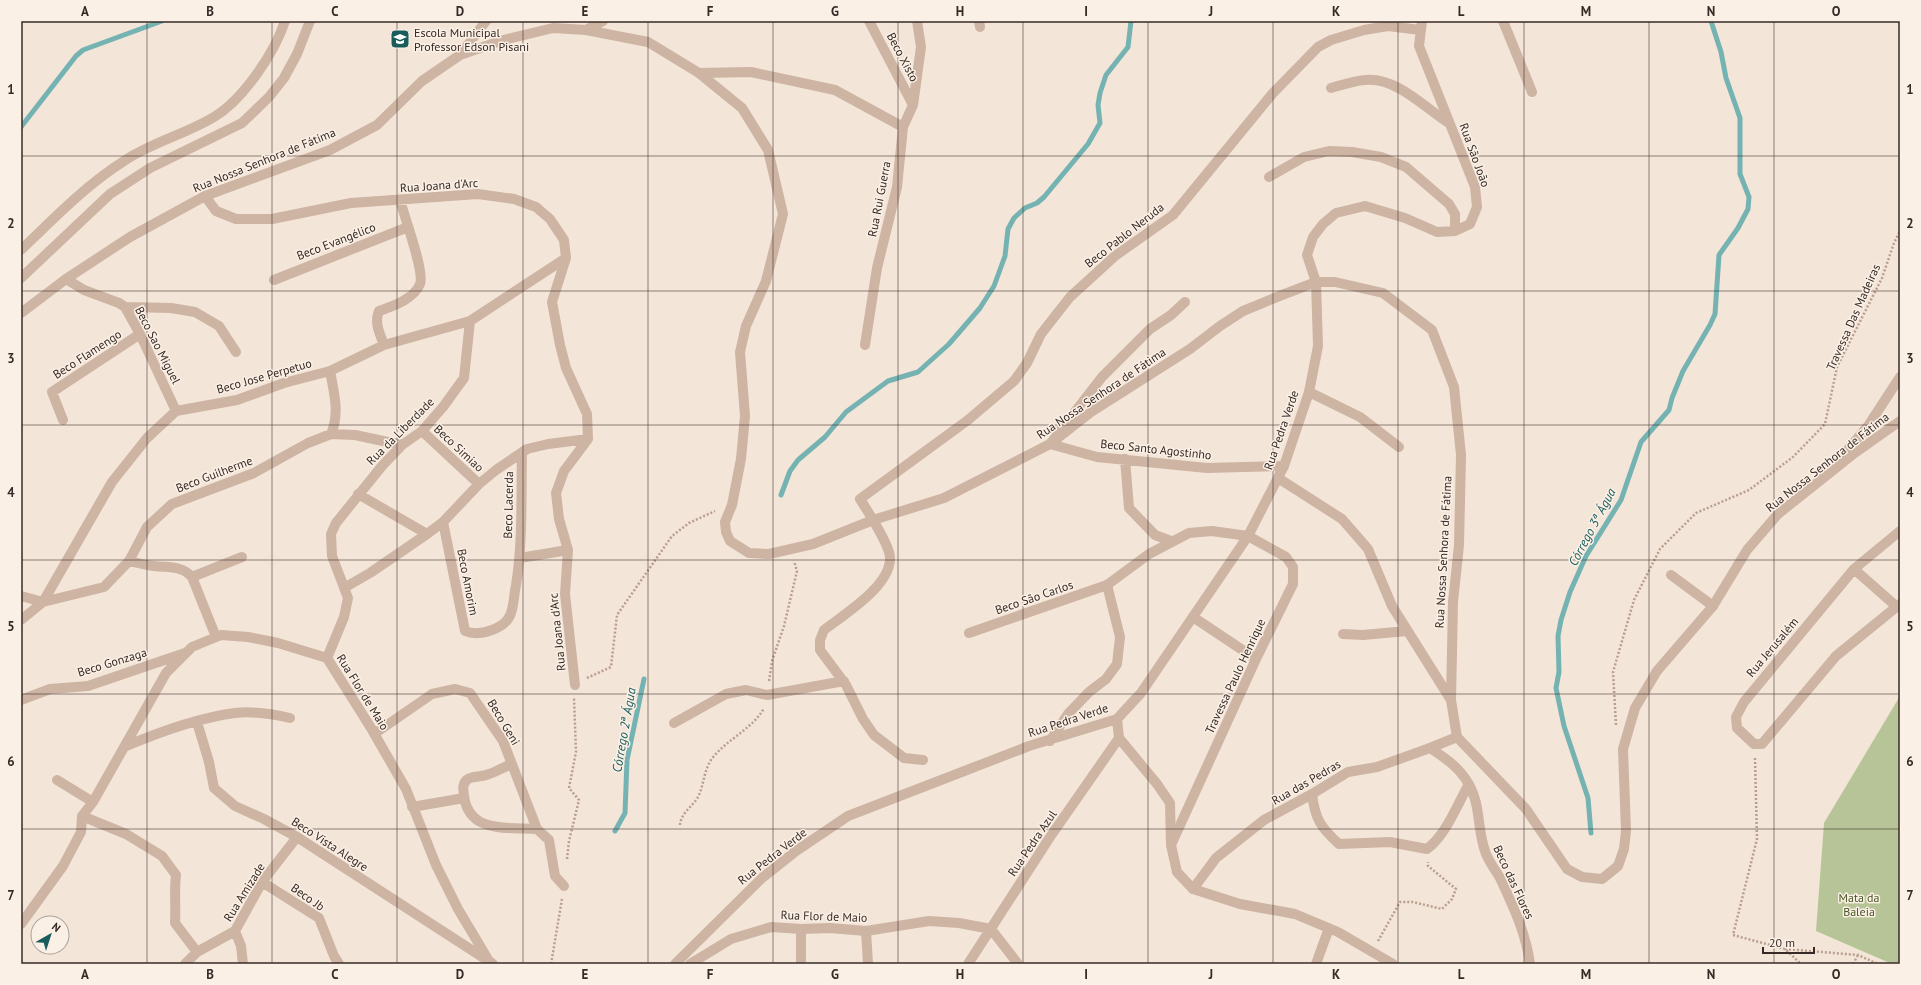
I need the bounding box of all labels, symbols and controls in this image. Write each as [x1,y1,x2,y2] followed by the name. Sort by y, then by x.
[81,3,89,20] text: A
[206,3,214,20] text: B
[331,3,339,20] text: C
[456,3,464,20] text: D
[582,3,589,20] text: E
[707,3,714,20] text: F
[831,3,839,20] text: G
[956,3,964,20] text: H
[1084,3,1088,20] text: I
[1208,3,1213,20] text: J
[1332,3,1340,20] text: K
[1458,3,1465,20] text: L
[1581,3,1591,20] text: M
[1707,3,1715,20] text: N
[1832,3,1841,20] text: O
[414,25,529,54] place label: Escola Municipal Professor Edson Pisani
[389,28,411,50] school or university icon: Escola Municipal Professor Edson Pisani
[884,30,922,84] street label: Beco Xisto
[7,81,15,98] text: 1
[1906,81,1914,98] text: 1
[1457,121,1493,189] street label: Rua São João
[190,124,338,196] street label: Rua Nossa Senhora de Fátima
[864,160,894,238] street label: Rua Rui Guerra
[399,175,479,195] street label: Rua Joana d'Arc
[1081,199,1167,271] street label: Beco Pablo Neruda
[7,215,15,232] text: 2
[1906,215,1914,232] text: 2
[294,219,378,263] street label: Beco Evangélico
[1823,262,1883,372] street label: Travessa Das Madeiras
[132,304,184,387] street label: Beco Sao Miguel
[50,326,124,382] street label: Beco Flamengo
[1034,344,1168,442] street label: Rua Nossa Senhora de Fátima
[7,350,15,367] text: 3
[1906,350,1914,367] text: 3
[215,355,313,397] street label: Beco Jose Perpetuo
[1260,388,1302,472] street label: Rua Pedra Verde
[363,394,437,468] street label: Rua da Liberdade
[1762,409,1892,515] street label: Rua Nossa Senhora de Fátima
[431,421,487,475] street label: Beco Simiao
[1100,436,1212,462] street label: Beco Santo Agostinho
[174,453,254,495] street label: Beco Guilherme
[500,471,516,539] street label: Beco Lacerda
[1432,475,1454,629] street label: Rua Nossa Senhora de Fátima
[7,484,15,501] text: 4
[1906,484,1914,501] text: 4
[1564,485,1620,569] water label: Córrego 3ª Água
[454,547,482,617] street label: Beco Amorim
[993,577,1075,617] street label: Beco São Carlos
[545,592,569,672] street label: Rua Joana d'Arc
[1743,614,1801,680] street label: Rua Jerusalém
[1202,616,1268,736] street label: Travessa Paulo Henrique
[7,618,15,635] text: 5
[1906,618,1914,635] text: 5
[75,644,149,680] street label: Beco Gonzaga
[334,651,392,733] street label: Rua Flor de Maio
[608,686,640,774] water label: Córrego 2ª Água
[484,696,524,748] street label: Beco Geni
[1026,700,1110,740] street label: Rua Pedra Verde
[7,753,15,770] text: 6
[1906,753,1914,770] text: 6
[1269,756,1343,808] street label: Rua das Pedras
[1004,807,1060,879] street label: Rua Pedra Azul
[289,814,371,874] street label: Beco Vista Alegre
[735,824,809,888] street label: Rua Pedra Verde
[1490,843,1538,921] street label: Beco das Flores
[220,860,268,924] street label: Rua Amizade
[288,880,328,914] street label: Beco Jb
[7,887,15,904] text: 7
[1906,887,1914,904] text: 7
[1838,890,1880,919] park label: Mata da Baleia
[780,907,868,925] street label: Rua Flor de Maio
[30,915,70,955] north arrow
[49,920,64,935] text: N
[1763,929,1814,955] scale bar
[1769,935,1795,950] text: 20 m
[81,966,89,983] text: A
[206,966,214,983] text: B
[331,966,339,983] text: C
[456,966,464,983] text: D
[582,966,589,983] text: E
[707,966,714,983] text: F
[831,966,839,983] text: G
[956,966,964,983] text: H
[1084,966,1088,983] text: I
[1208,966,1213,983] text: J
[1332,966,1340,983] text: K
[1458,966,1465,983] text: L
[1581,966,1591,983] text: M
[1707,966,1715,983] text: N
[1832,966,1841,983] text: O

